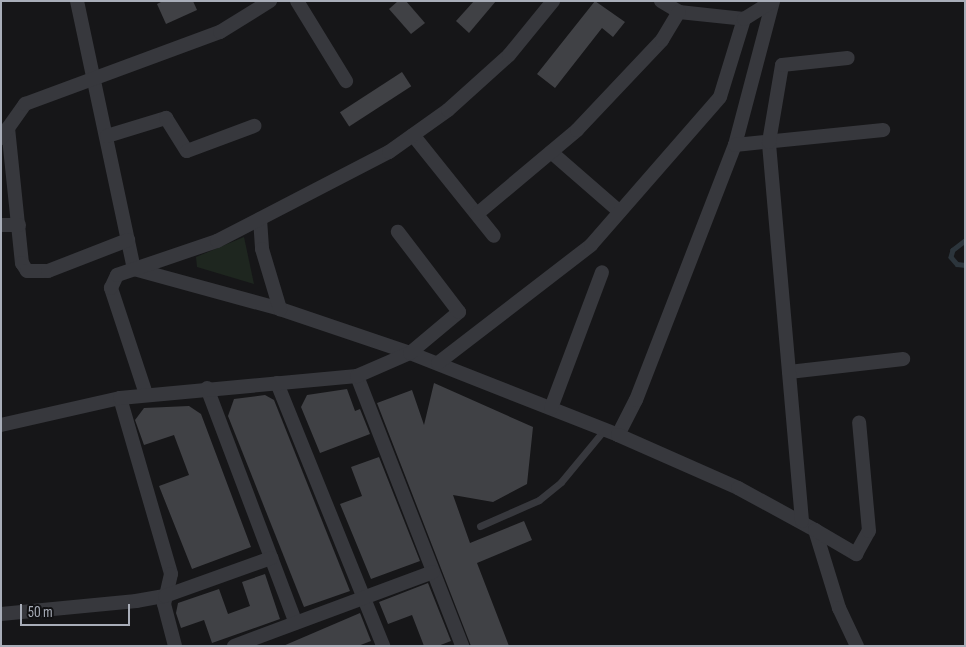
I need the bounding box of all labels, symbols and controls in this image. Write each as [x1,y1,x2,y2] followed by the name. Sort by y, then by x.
[22,594,132,626] scale bar
[28,603,53,622] text: 50 m

